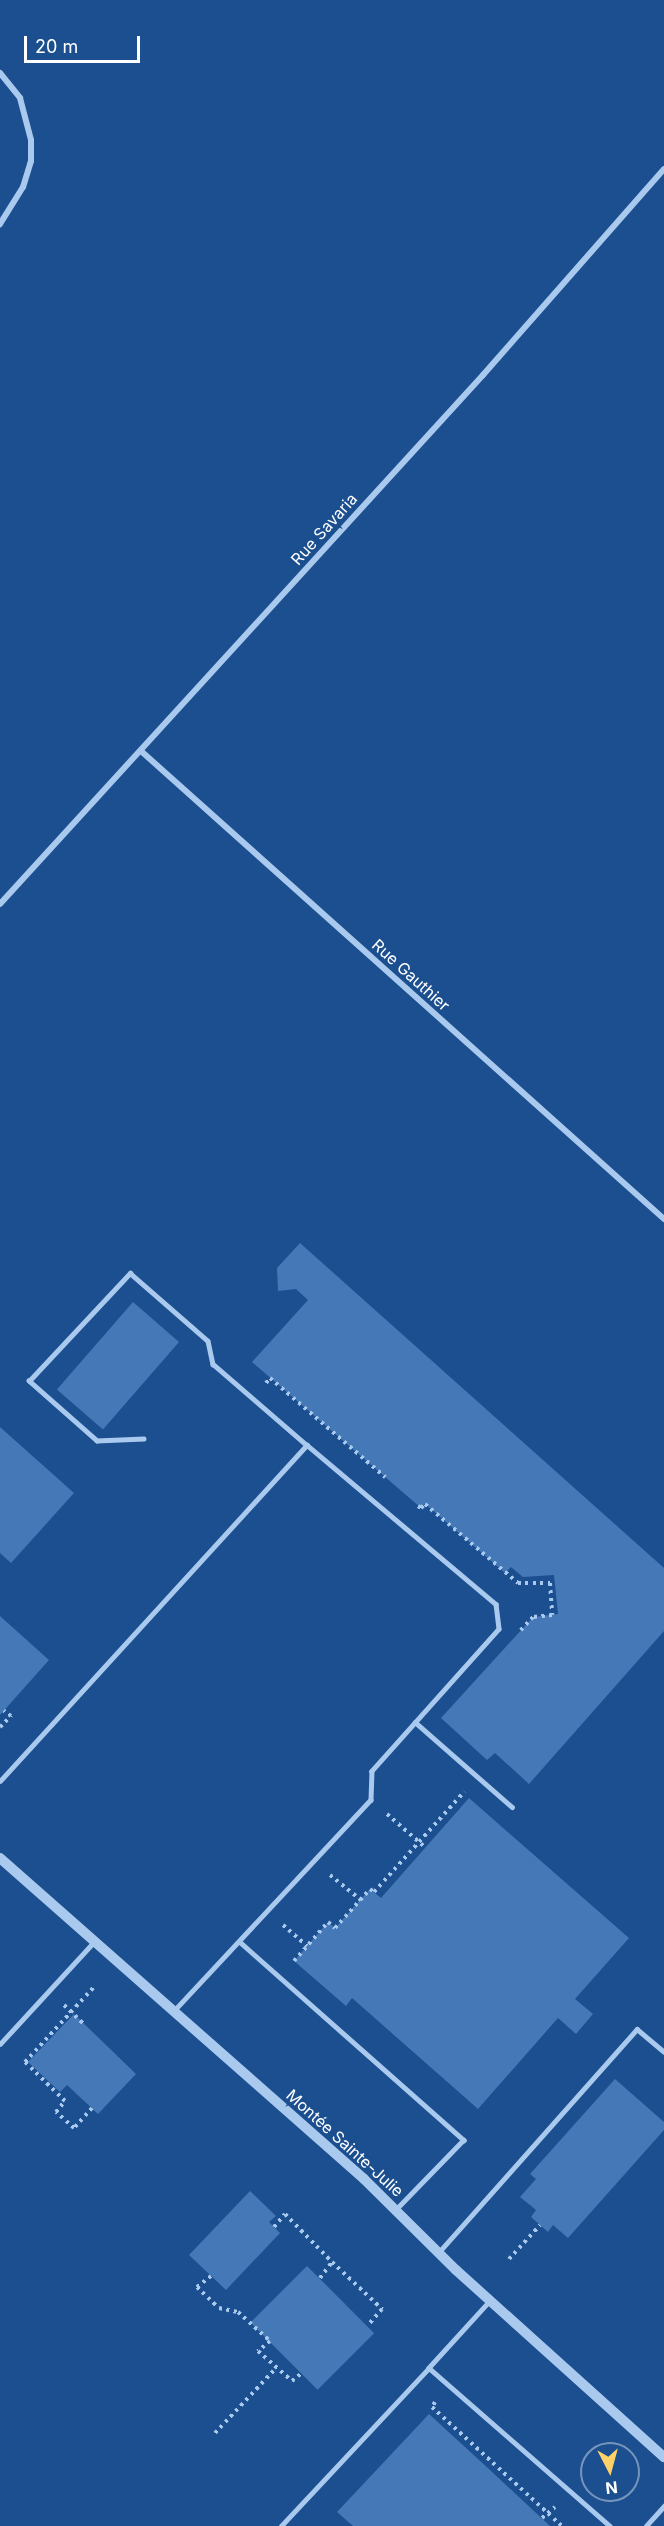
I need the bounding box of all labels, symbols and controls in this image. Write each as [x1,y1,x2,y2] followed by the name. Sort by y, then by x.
[27,24,142,62] scale bar
[35,36,78,57] text: 20 m
[287,489,361,569] street label: Rue Savaria
[368,935,454,1015] street label: Rue Gauthier
[282,2085,408,2201] street label: Montée Sainte-Julie
[580,2442,640,2502] north arrow
[605,2477,619,2498] text: N

